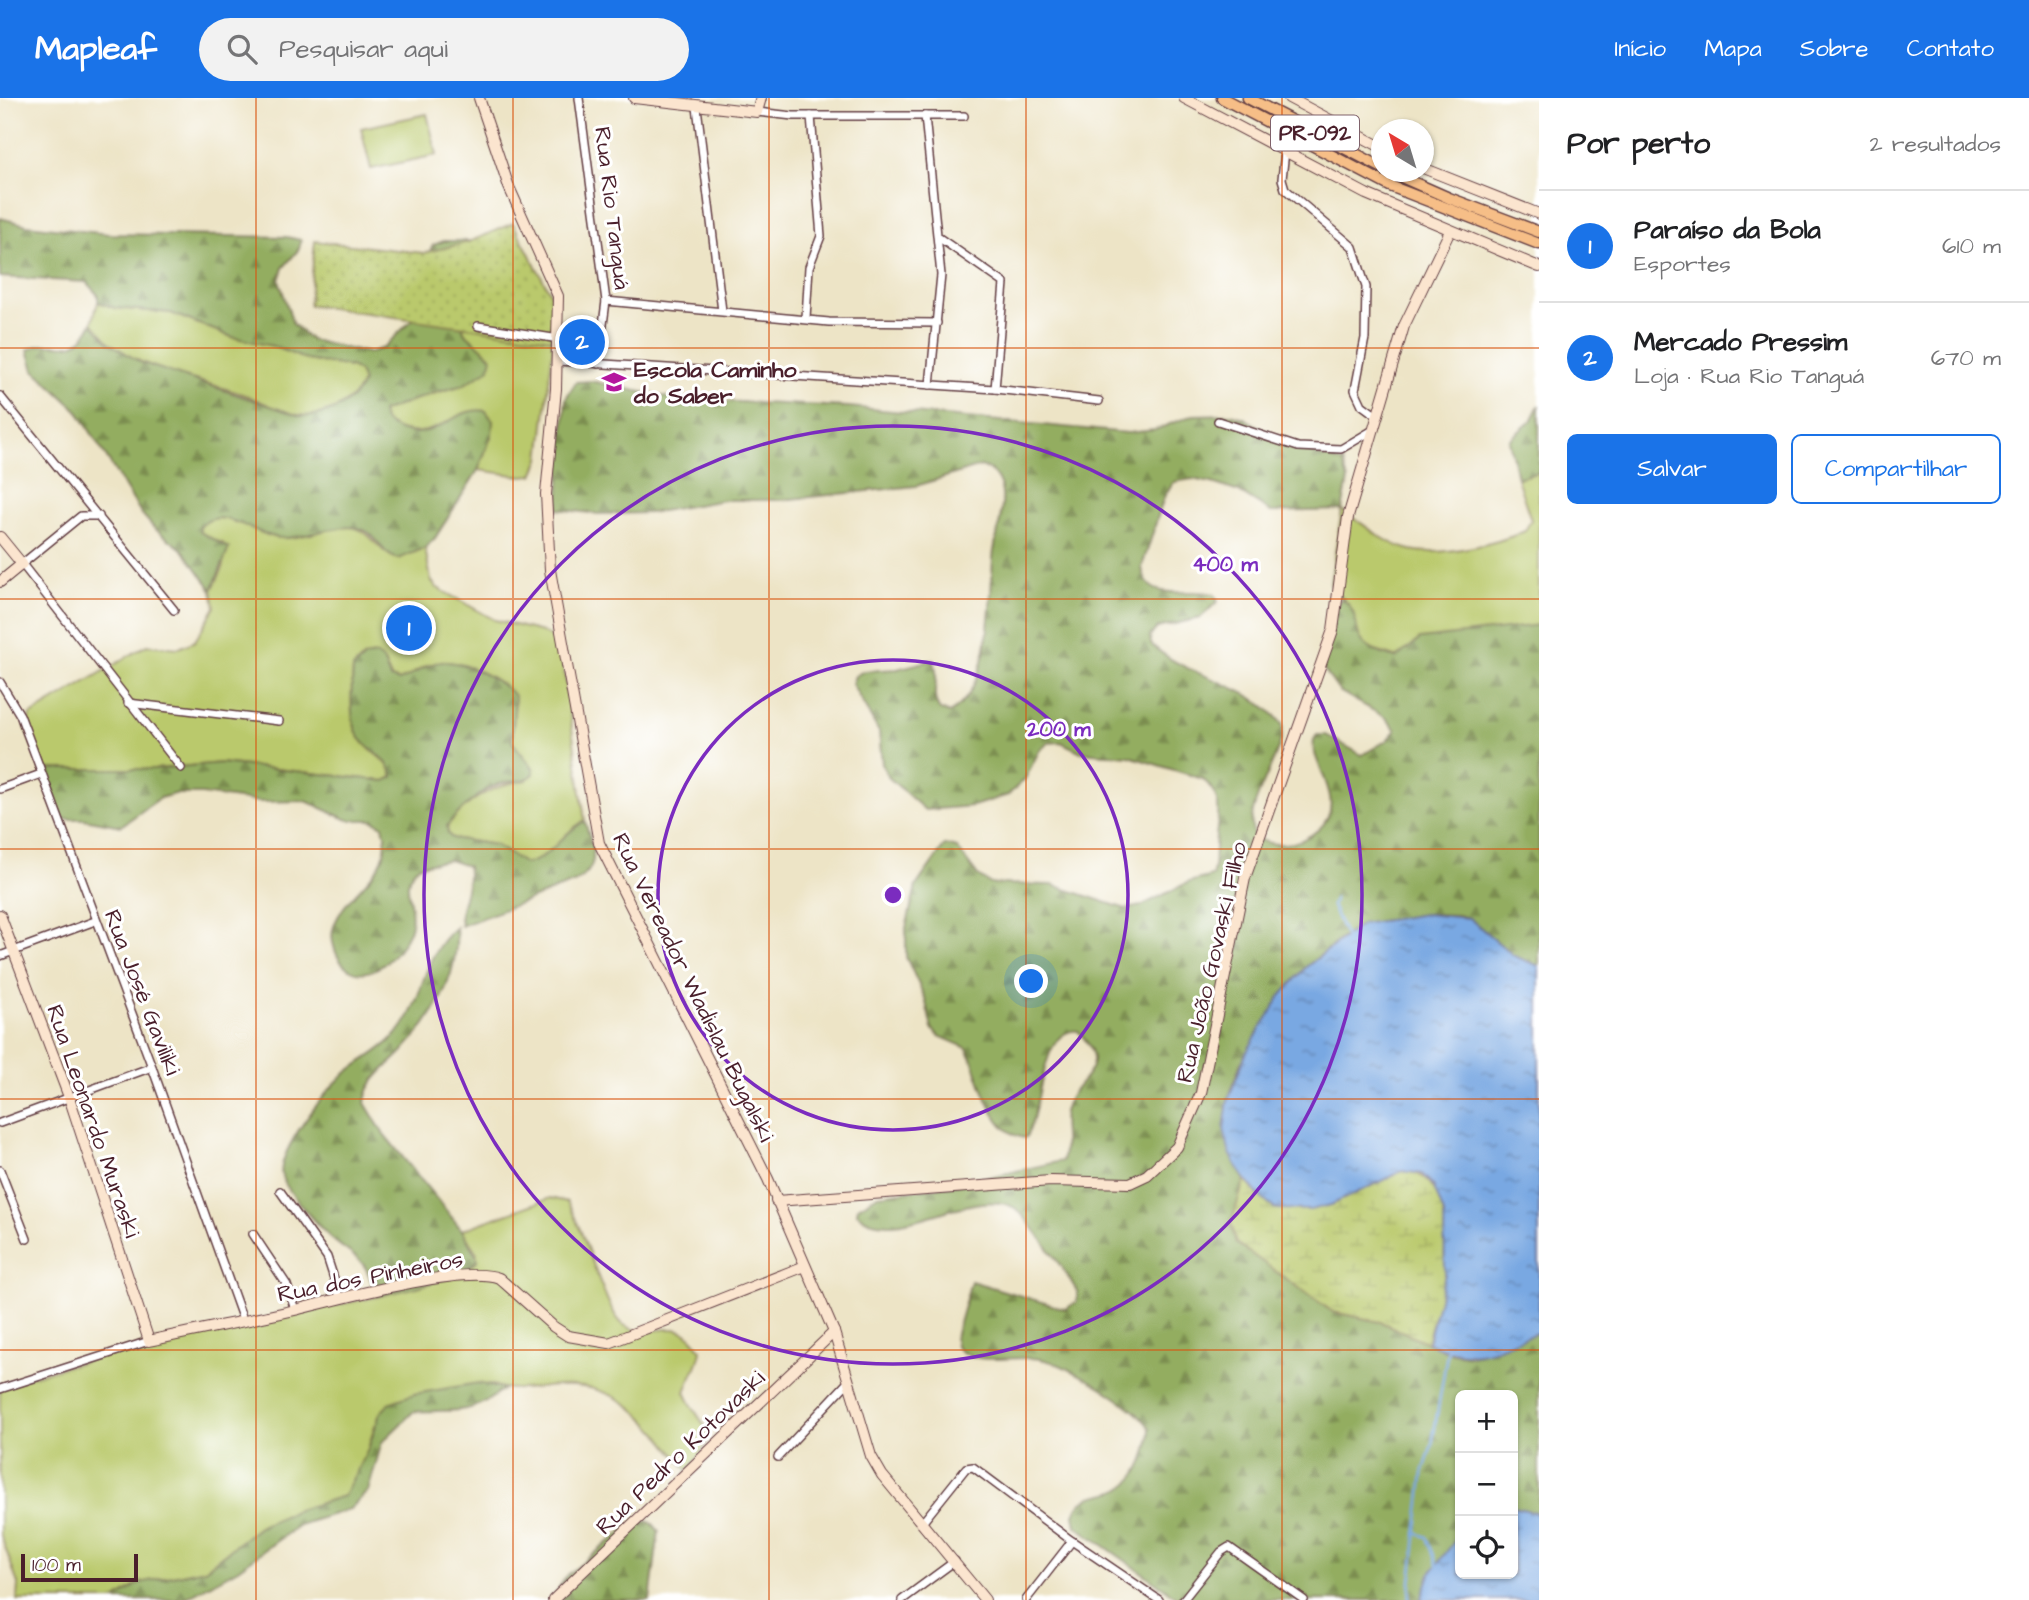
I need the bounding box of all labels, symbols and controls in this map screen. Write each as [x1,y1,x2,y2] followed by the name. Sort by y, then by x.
[199,18,689,81] search box
[35,26,157,72] text: Mapleaf
[223,30,261,68] icon: search
[279,31,448,67] text: Pesquisar aqui
[1615,32,1666,66] text: Início
[1704,32,1762,66] text: Mapa
[1800,32,1868,66] text: Sobre
[1906,32,1994,66] text: Contato
[1271,116,1359,150] road number: PR-092
[1371,119,1434,182] north arrow
[1567,123,1710,165] text: Por perto
[585,125,638,292] street label: Rua Rio Tanguá
[1869,128,2001,160] text: 2 resultados
[1634,212,1821,248] text: Paraíso da Bola
[1589,230,1591,262] text: 1
[1942,230,2001,262] text: 610 m
[1634,248,1731,280] text: Esportes
[559,316,605,368] pin: 2
[1634,324,1847,360] text: Mercado Pressim
[1583,342,1597,374] text: 2
[1931,342,2001,374] text: 670 m
[633,354,796,412] place label: Escola Caminho do Saber
[1634,360,1864,392] text: Loja · Rua Rio Tanguá
[600,368,628,396] school or university icon: Escola Caminho do Saber
[1567,434,1777,504] button: Salvar
[1791,434,2001,504] button: Compartilhar
[1192,550,1258,579] text: 400 m
[386,602,432,654] pin: 1
[1026,715,1091,744] text: 200 m
[603,828,782,1148] street label: Rua Vereador Wadislau Bugalski
[1169,839,1255,1086] street label: Rua João Govaski Filho
[881,883,905,907] centre of rings
[96,905,189,1080] street label: Rua José Gaviliki
[1014,964,1048,998] your location
[38,1001,148,1243] street label: Rua Leonardo Muraski
[275,1243,466,1311] street label: Rua dos Pinheiros
[589,1363,773,1542] street label: Rua Pedro Kotovaski
[1455,1390,1518,1579] map controls
[1455,1390,1518,1453] button: +
[1455,1453,1518,1516] button: −
[1455,1516,1518,1579] button: locate
[21,1551,138,1583] scale bar
[32,1552,81,1579] text: 100 m

